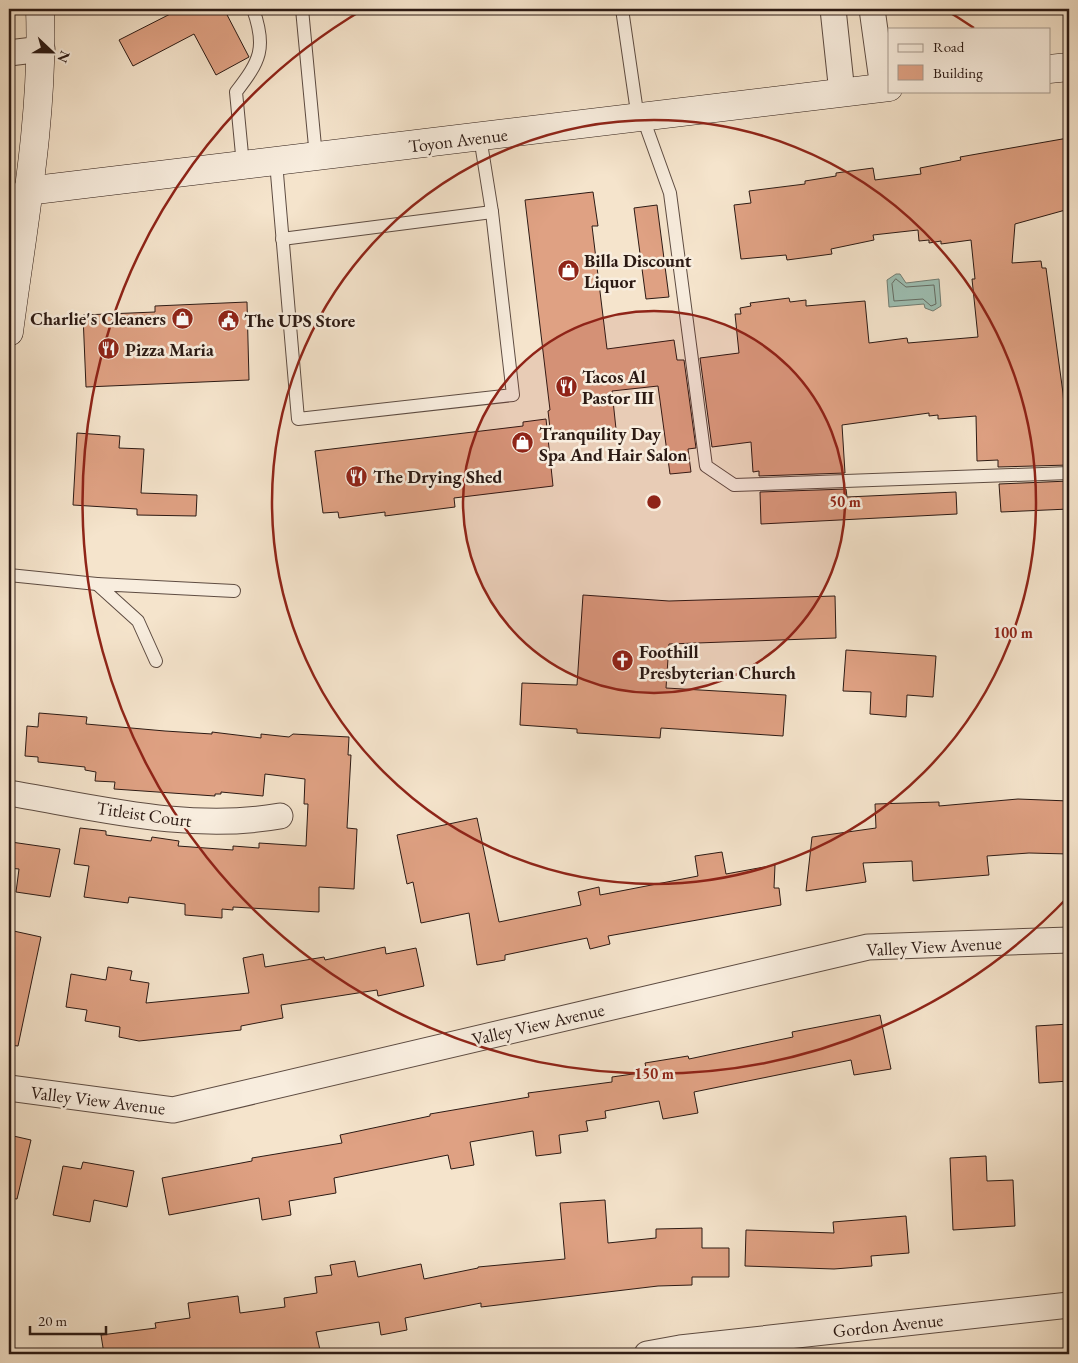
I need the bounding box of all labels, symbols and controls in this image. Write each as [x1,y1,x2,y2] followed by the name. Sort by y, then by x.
[28,28,78,78] north arrow
[888,28,1050,92] legend
[933,37,965,56] text: Road
[53,48,75,66] text: N
[933,63,983,82] text: Building
[407,123,509,157] street label: Toyon Avenue
[584,249,692,293] place label: Billa Discount Liquor
[556,258,580,282] shop icon: Billa Discount Liquor
[170,306,194,330] shop icon: Charlie's Cleaners
[30,307,166,330] place label: Charlie's Cleaners
[216,308,240,332] public building icon: The UPS Store
[244,309,356,332] place label: The UPS Store
[97,337,121,361] restaurant icon: Pizza Maria
[125,338,214,361] place label: Pizza Maria
[582,365,654,409] place label: Tacos Al Pastor III
[554,374,578,398] restaurant icon: Tacos Al Pastor III
[539,422,687,466] place label: Tranquility Day Spa And Hair Salon
[511,431,535,455] shop icon: Tranquility Day Spa And Hair Salon
[345,464,369,488] restaurant icon: The Drying Shed
[373,465,502,488] place label: The Drying Shed
[829,492,861,511] text: 50 m
[645,493,663,511] centre of rings
[993,623,1033,642] text: 100 m
[639,640,796,684] place label: Foothill Presbyterian Church
[611,649,635,673] church icon: Foothill Presbyterian Church
[95,796,193,832] street label: Titleist Court
[866,931,1002,961] street label: Valley View Avenue
[469,998,607,1050] street label: Valley View Avenue
[634,1064,674,1083] text: 150 m
[29,1080,167,1120] street label: Valley View Avenue
[30,1303,106,1335] scale bar
[832,1308,944,1342] street label: Gordon Avenue
[38,1311,67,1330] text: 20 m

